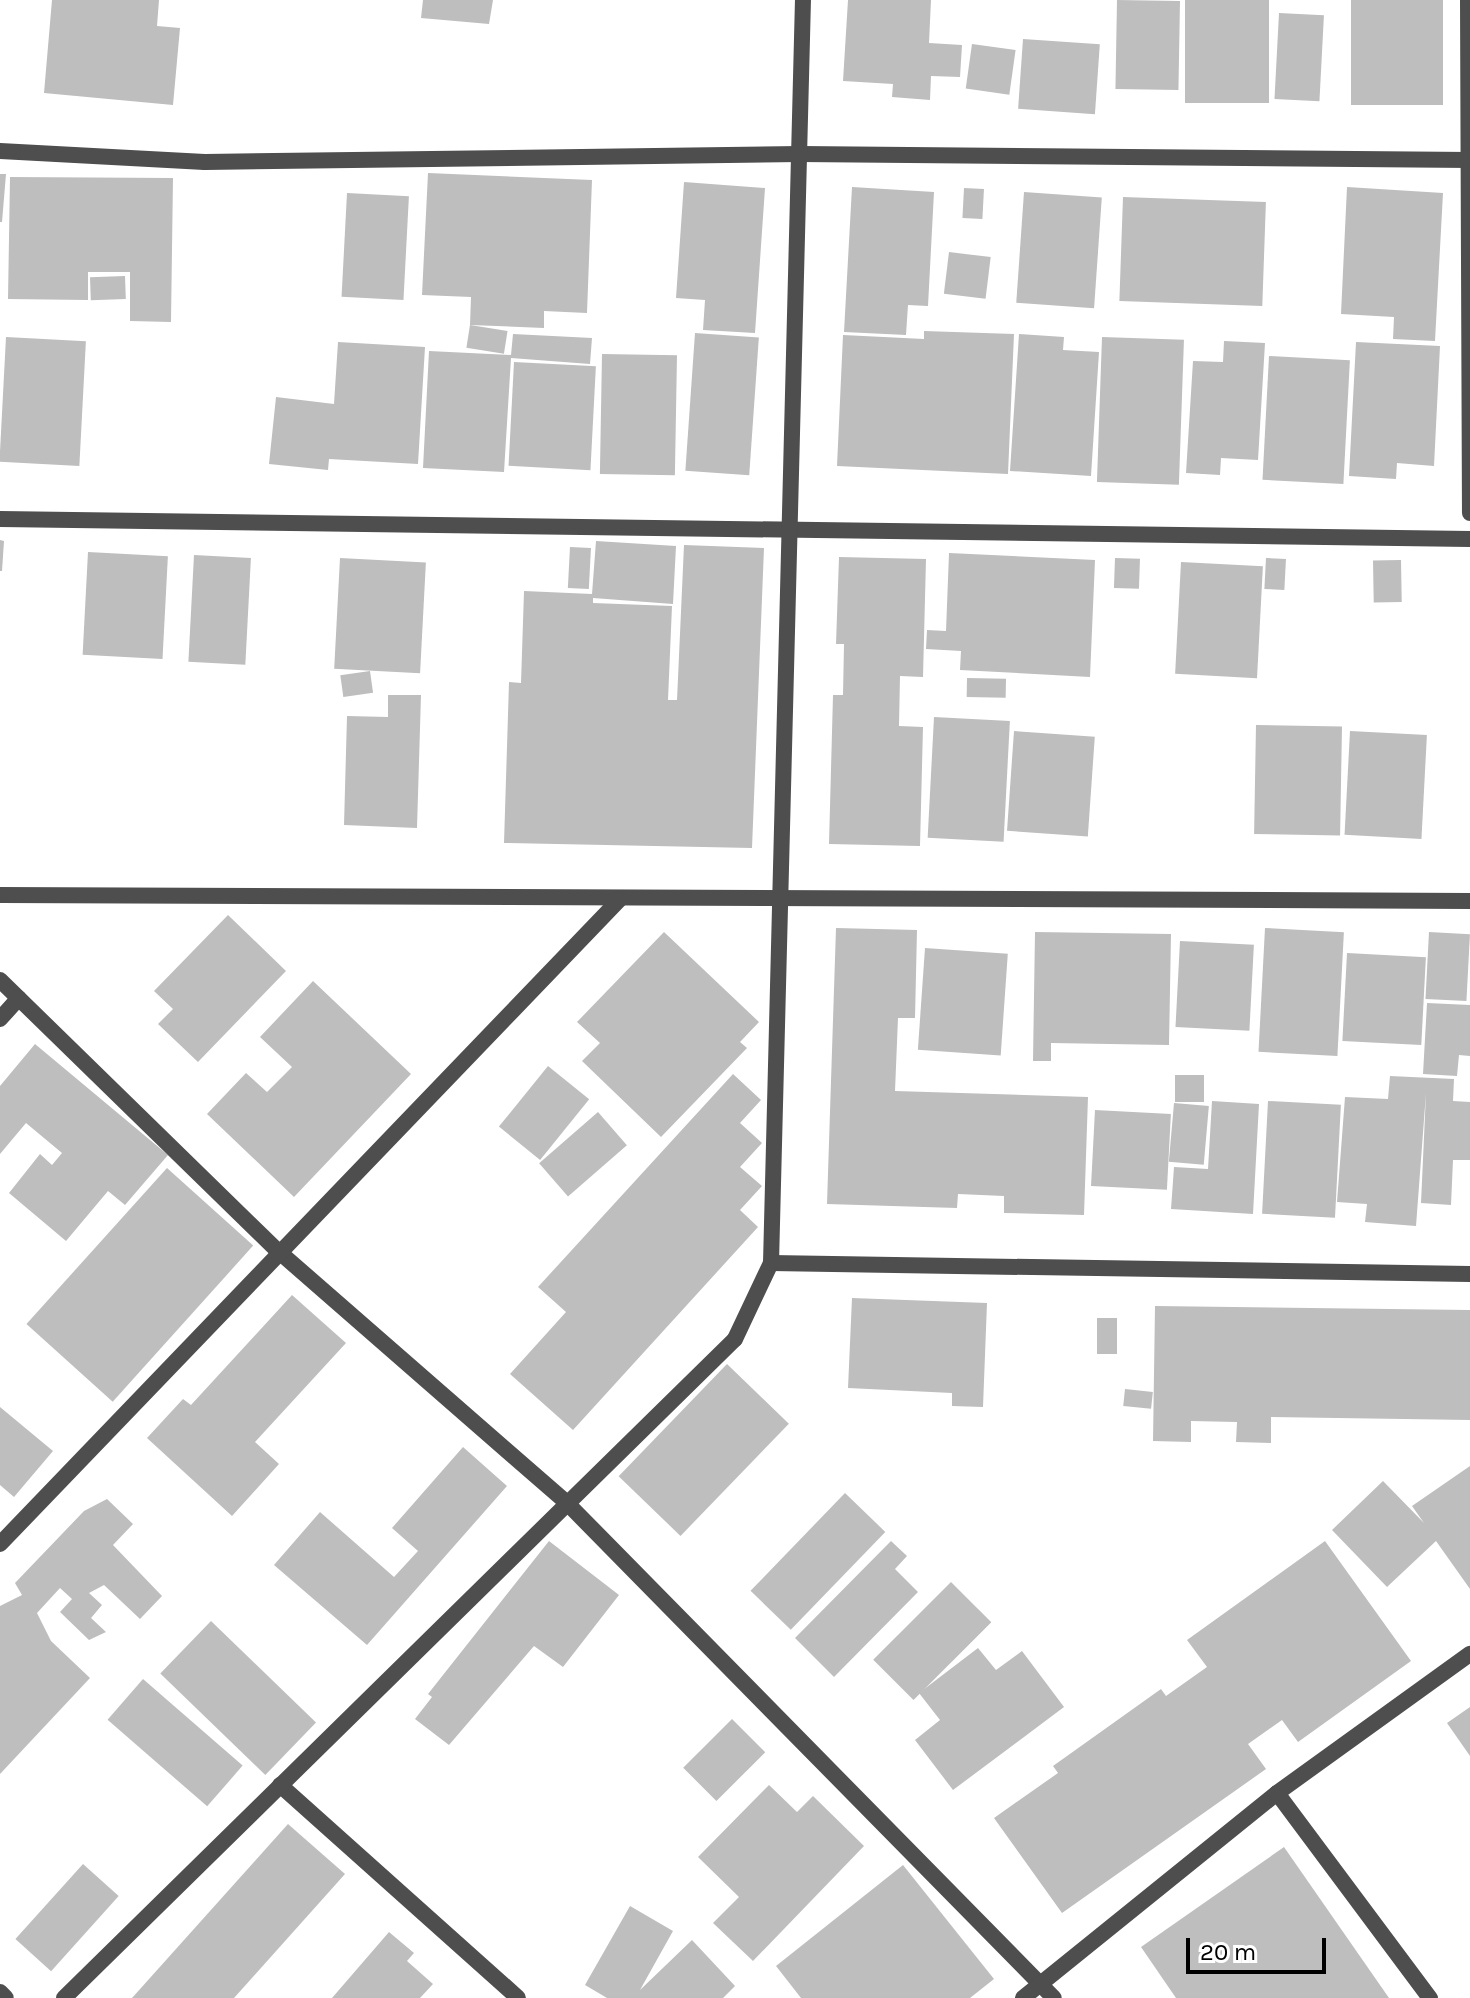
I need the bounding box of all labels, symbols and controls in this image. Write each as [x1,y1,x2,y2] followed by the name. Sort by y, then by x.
[1190,1922,1330,1972] scale bar
[1200,1938,1256,1966] text: 20 m

